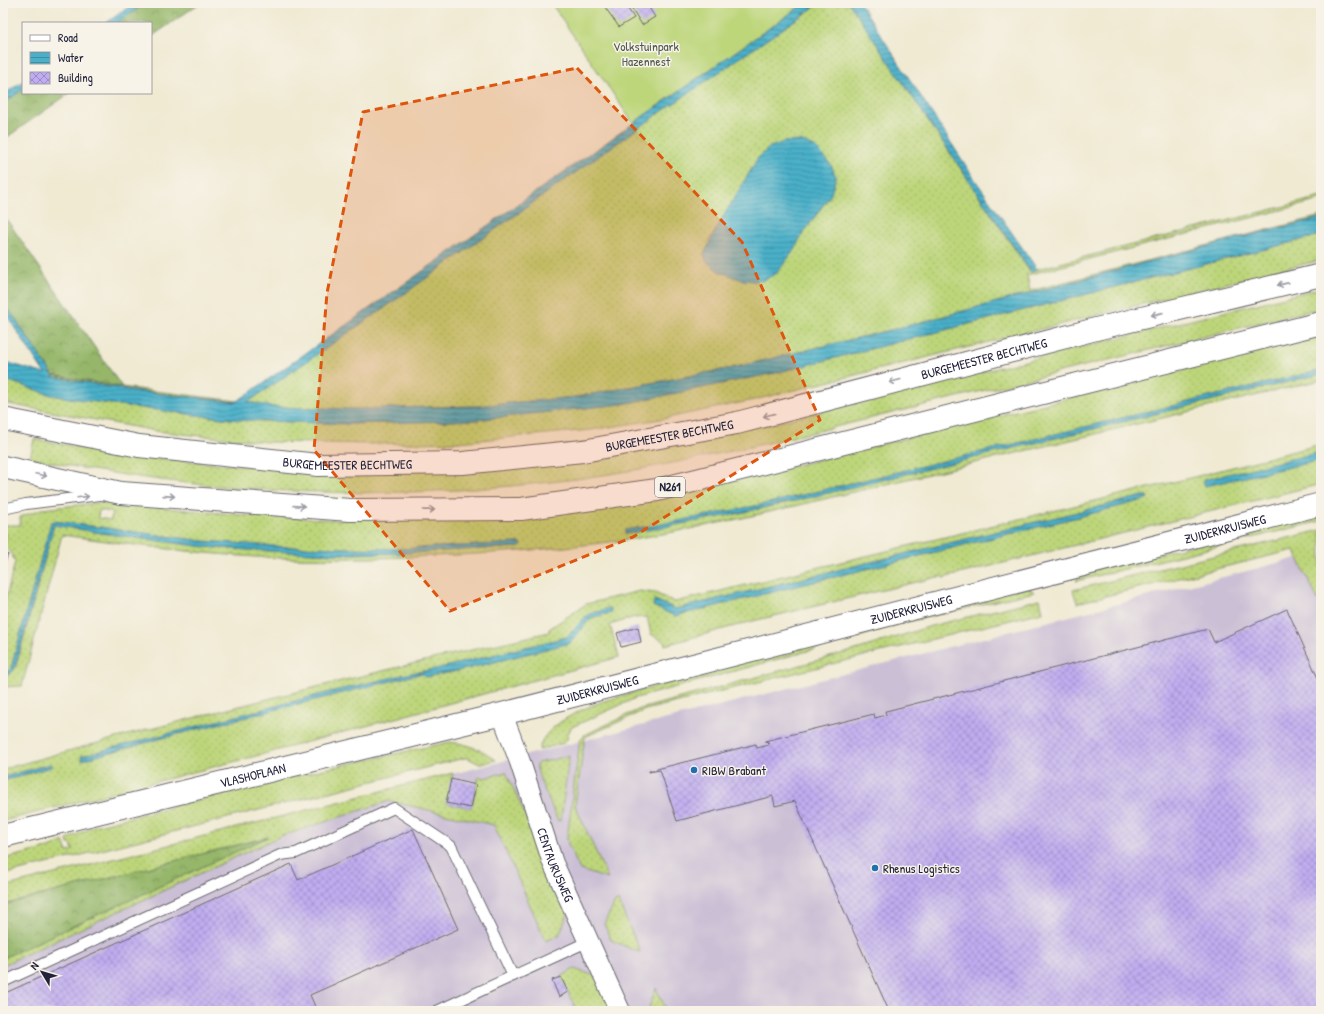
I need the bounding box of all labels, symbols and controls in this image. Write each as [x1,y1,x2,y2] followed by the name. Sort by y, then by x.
[22,22,152,94] legend
[58,29,78,46] text: Road
[613,37,680,70] park label: Volkstuinpark Hazennest
[58,49,84,66] text: Water
[58,69,93,86] text: Building
[1277,281,1290,288] one-way arrow
[1150,311,1163,319] one-way arrow
[919,333,1049,383] street label: BURGEMEESTER BECHTWEG
[889,378,902,386] one-way arrow
[763,411,776,419] one-way arrow
[604,415,735,456] street label: BURGEMEESTER BECHTWEG
[282,452,413,474] street label: BURGEMEESTER BECHTWEG
[34,472,47,480] one-way arrow
[655,477,685,497] road number: N261
[76,493,89,501] one-way arrow
[162,493,175,500] one-way arrow
[292,503,305,510] one-way arrow
[422,506,435,513] one-way arrow
[1182,509,1268,548] street label: ZUIDERKRUISWEG
[868,590,955,628] street label: ZUIDERKRUISWEG
[555,670,641,709] street label: ZUIDERKRUISWEG
[218,758,287,792] street label: VLASHOFLAAN
[702,761,767,779] place label: RIBW Brabant
[689,765,699,775] marker: RIBW Brabant
[533,825,579,905] street label: CENTAURUSWEG
[883,859,960,877] place label: Rhenus Logistics
[870,863,880,873] marker: Rhenus Logistics
[22,952,62,992] north arrow
[27,959,42,972] text: N

